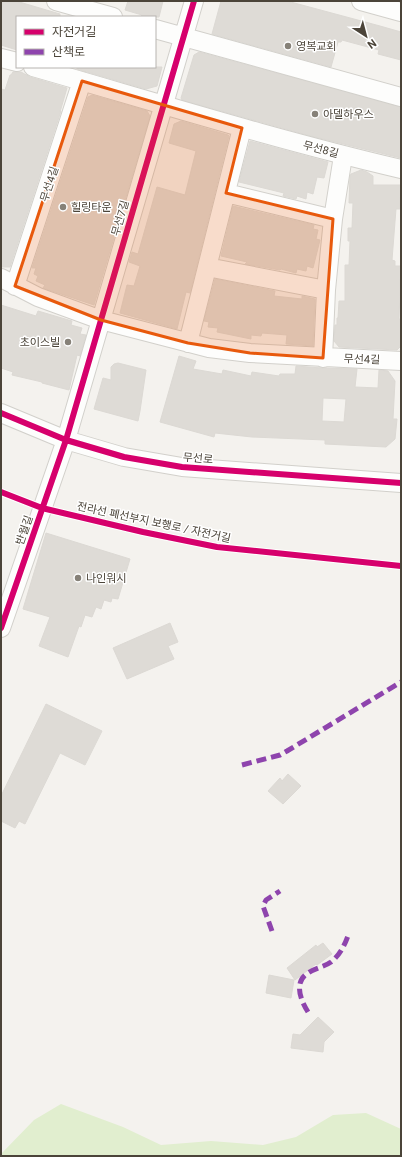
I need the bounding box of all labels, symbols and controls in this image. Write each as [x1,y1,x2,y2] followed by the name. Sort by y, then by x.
[16,16,156,68] legend
[346,16,386,56] north arrow
[52,25,96,39] text: 자전거길
[364,36,379,51] text: N
[296,40,336,53] place label: 영복교회
[283,41,293,51] marker: 영복교회
[52,45,85,59] text: 산책로
[323,108,374,121] place label: 아델하우스
[310,109,320,119] marker: 아델하우스
[302,138,340,160] street label: 무선8길
[38,165,61,204] street label: 무선4길
[109,199,132,237] street label: 무선7길
[71,201,111,214] place label: 힐링타운
[58,202,68,212] marker: 힐링타운
[20,336,60,349] place label: 초이스빌
[63,337,73,347] marker: 초이스빌
[343,352,380,367] street label: 무선4길
[182,451,214,466] street label: 무선로
[76,500,232,545] street label: 전라선 폐선부지 보행로 / 자전거길
[13,514,36,547] street label: 반월길
[86,572,126,585] place label: 나인워시
[73,573,83,583] marker: 나인워시

